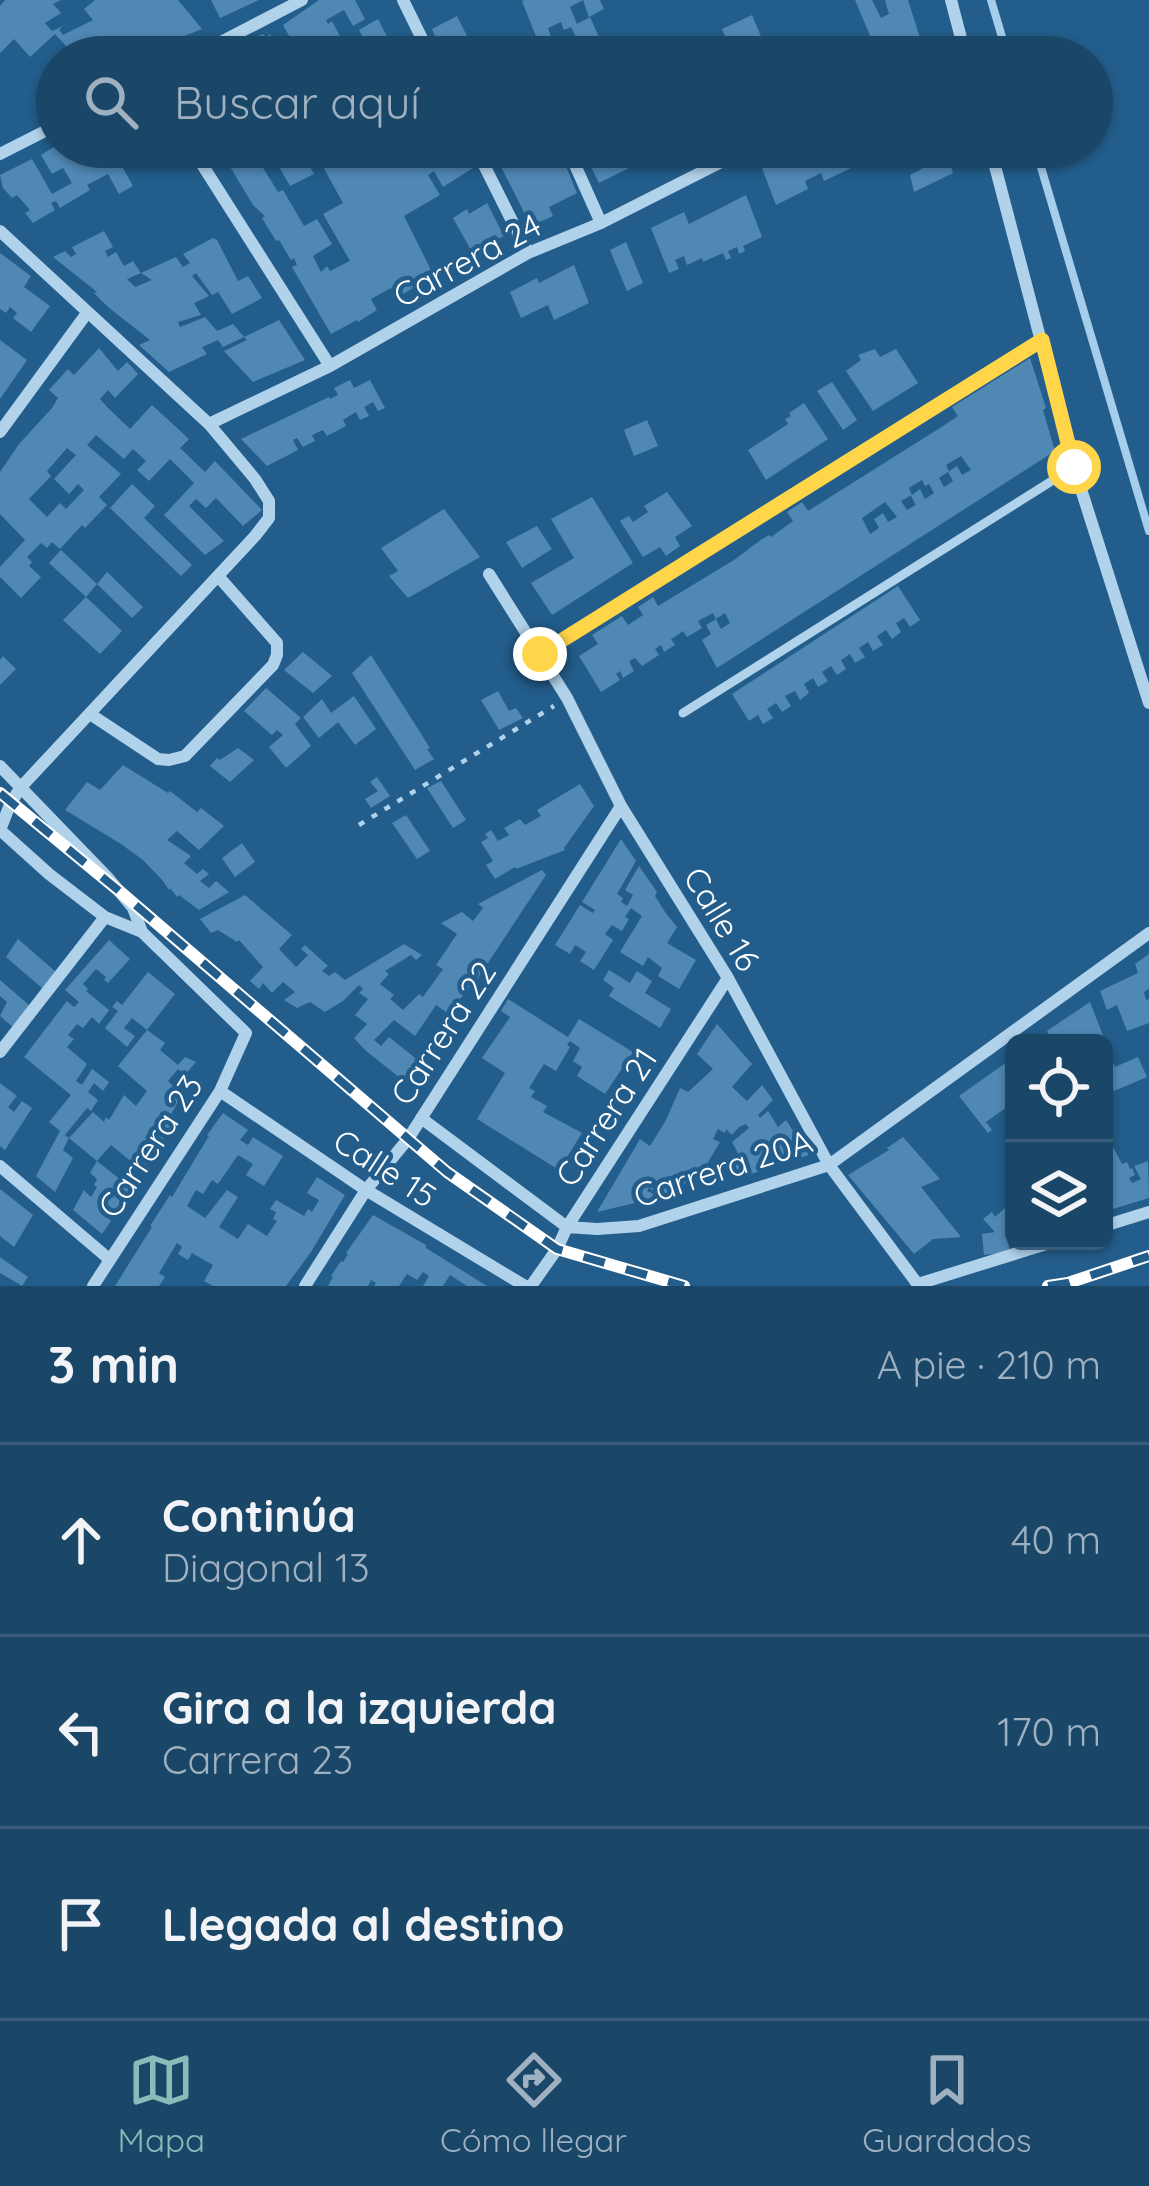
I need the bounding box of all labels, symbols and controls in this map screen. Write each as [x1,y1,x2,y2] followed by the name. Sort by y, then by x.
[36,36,1113,168] search box
[78,69,144,135] icon: search
[174,74,420,130] text: Buscar aquí
[386,204,548,316] street label: Carrera 24
[1047,440,1101,494] route start
[513,627,567,681] route end
[675,859,769,978] street label: Calle 16
[381,953,504,1112] street label: Carrera 22
[1005,1034,1113,1250] map controls
[1005,1034,1113,1142] button: locate
[546,1040,665,1194] street label: Carrera 21
[88,1067,211,1225] street label: Carrera 23
[326,1119,444,1216] street label: Calle 15
[628,1119,817,1216] street label: Carrera 20A
[1005,1142,1113,1250] button: layers
[48,1332,179,1396] text: 3 min
[877,1340,1101,1389] text: A pie · 210 m
[162,1487,356,1543] text: Continúa
[48,1507,114,1573] icon: ahead
[1011,1515,1101,1564] text: 40 m
[162,1543,370,1592] text: Diagonal 13
[162,1679,557,1735] text: Gira a la izquierda
[48,1699,114,1765] icon: left
[997,1707,1101,1756] text: 170 m
[162,1735,353,1784] text: Carrera 23
[48,1891,114,1957] icon: arrive
[162,1896,565,1952] text: Llegada al destino
[118,2047,205,2160] tab: Mapa
[440,2047,627,2160] tab: Cómo llegar
[862,2047,1031,2160] tab: Guardados

